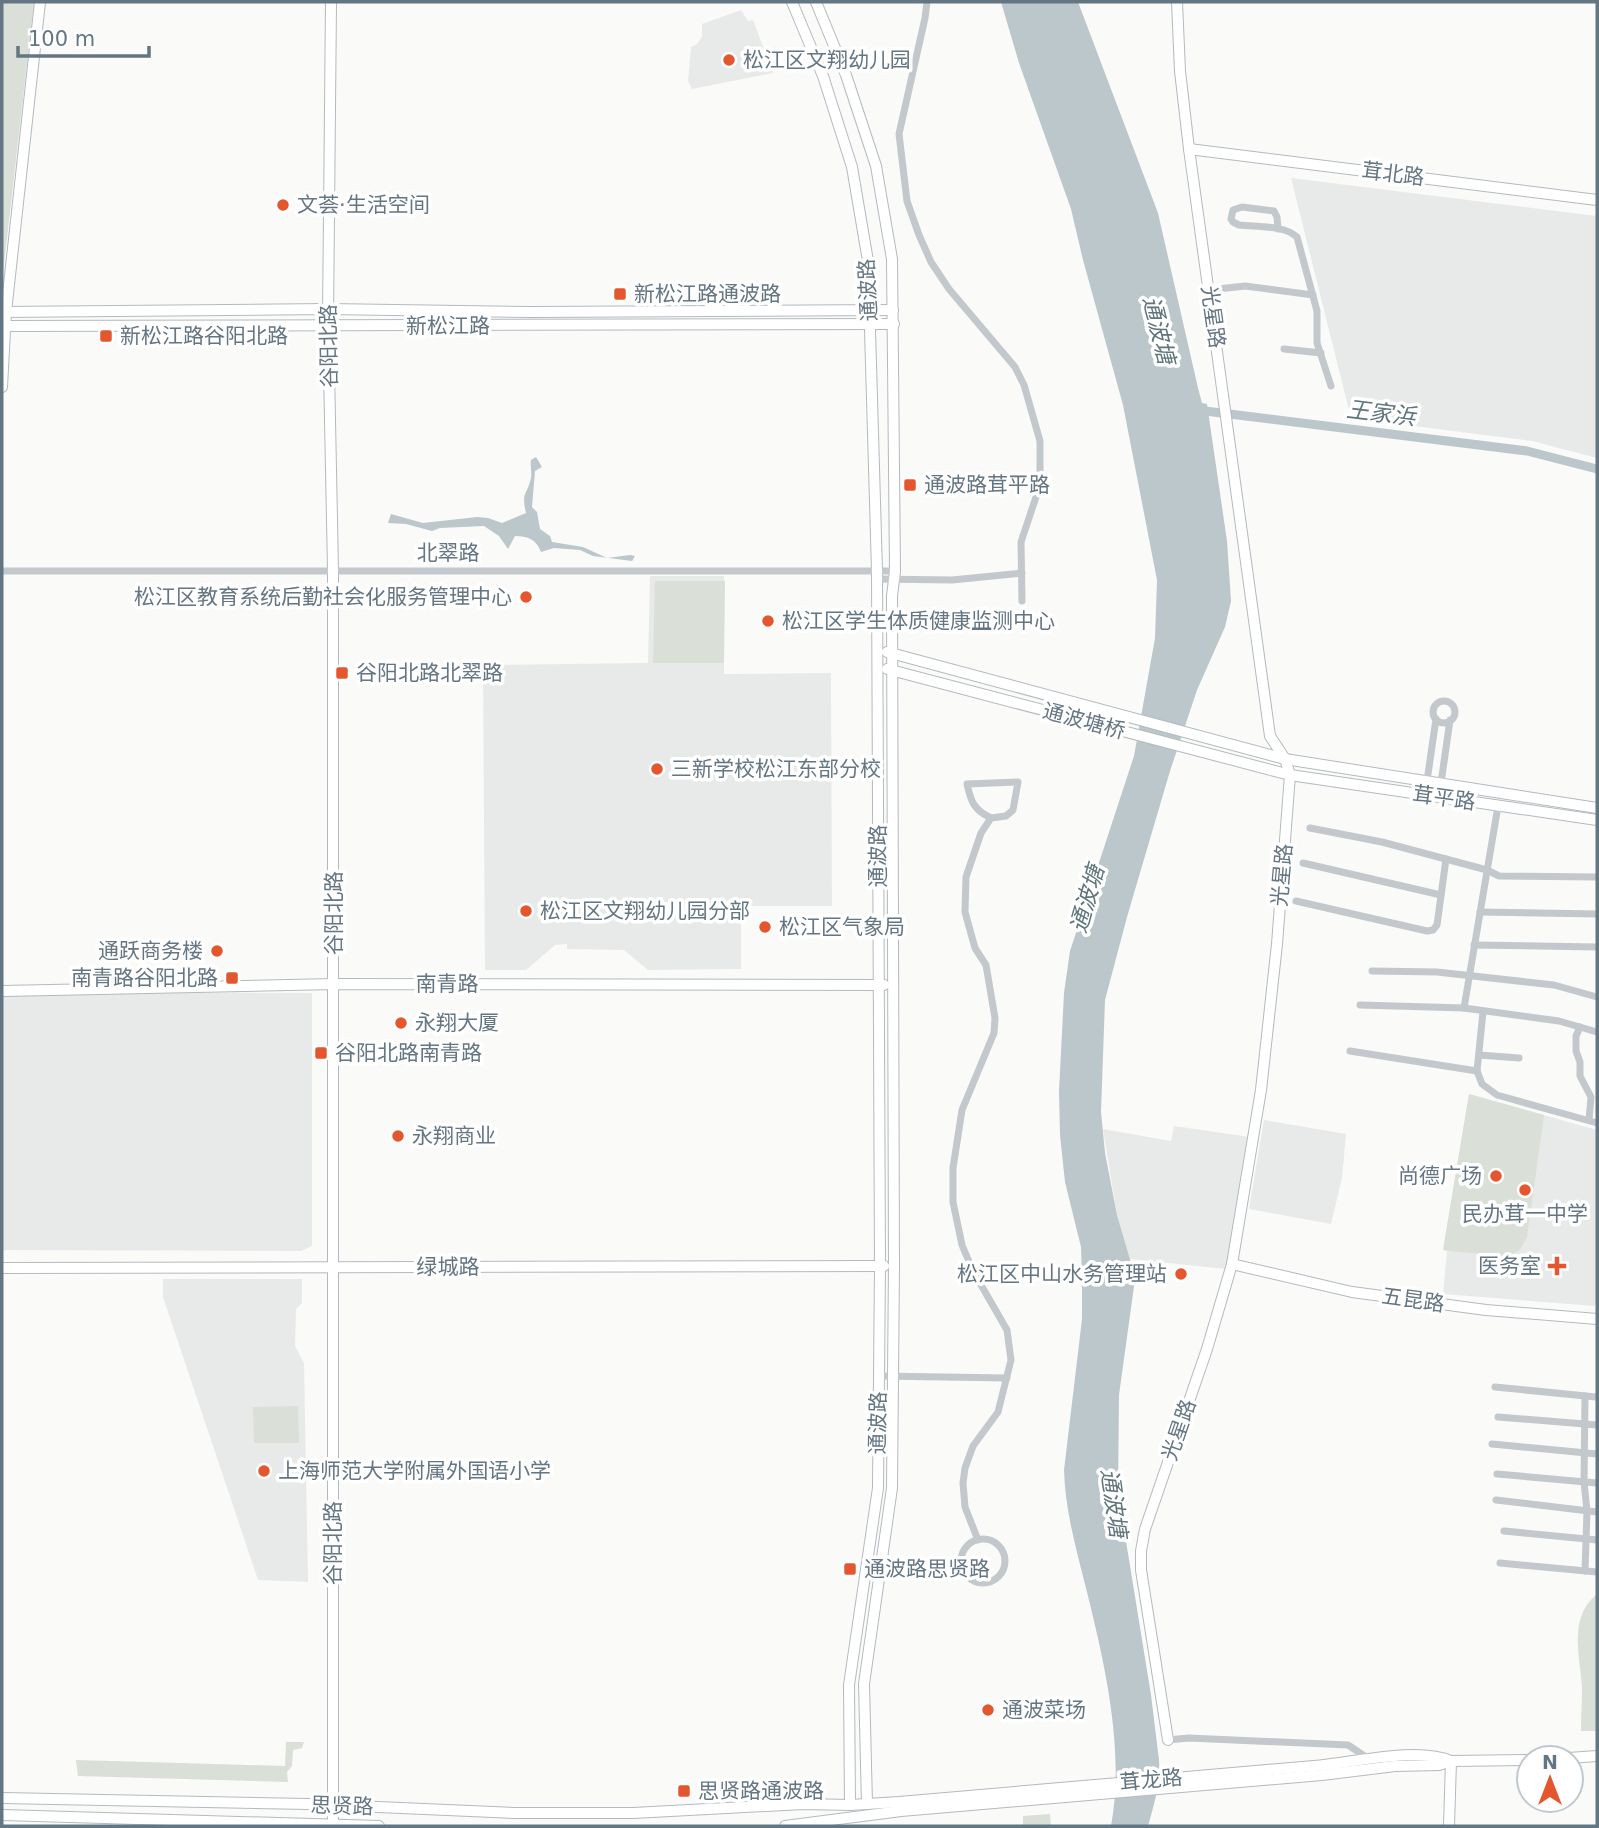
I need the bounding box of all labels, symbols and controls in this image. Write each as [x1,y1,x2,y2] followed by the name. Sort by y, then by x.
[18,14,149,58] scale bar
[28,27,95,51] text: 100 m
[743,48,911,72] place label: 松江区文翔幼儿园
[721,52,737,68] marker: 松江区文翔幼儿园
[1360,158,1426,190] street label: 茸北路
[297,193,430,217] place label: 文荟·生活空间
[275,197,291,213] marker: 文荟·生活空间
[854,258,882,322] street label: 通波路
[634,282,781,306] place label: 新松江路通波路
[1197,284,1229,350] street label: 光星路
[612,286,628,302] marker: 新松江路通波路
[1138,293,1181,371] water label: 通波塘
[316,304,342,388] street label: 谷阳北路
[406,314,490,338] street label: 新松江路
[120,324,288,348] place label: 新松江路谷阳北路
[98,328,114,344] marker: 新松江路谷阳北路
[1345,396,1419,430] water label: 王家浜
[924,473,1050,497] place label: 通波路茸平路
[902,477,918,493] marker: 通波路茸平路
[417,541,480,565] street label: 北翠路
[134,585,512,609] place label: 松江区教育系统后勤社会化服务管理中心
[518,589,534,605] marker: 松江区教育系统后勤社会化服务管理中心
[782,609,1055,633] place label: 松江区学生体质健康监测中心
[760,613,776,629] marker: 松江区学生体质健康监测中心
[356,661,503,685] place label: 谷阳北路北翠路
[334,665,350,681] marker: 谷阳北路北翠路
[1040,699,1128,743] street label: 通波塘桥
[671,757,881,781] place label: 三新学校松江东部分校
[649,761,665,777] marker: 三新学校松江东部分校
[1411,782,1477,814] street label: 茸平路
[866,825,890,888] street label: 通波路
[1267,843,1297,907] street label: 光星路
[1065,858,1110,936] water label: 通波塘
[322,871,346,955] street label: 谷阳北路
[540,899,750,923] place label: 松江区文翔幼儿园分部
[518,903,534,919] marker: 松江区文翔幼儿园分部
[779,915,905,939] place label: 松江区气象局
[757,919,773,935] marker: 松江区气象局
[98,939,203,963] place label: 通跃商务楼
[209,943,225,959] marker: 通跃商务楼
[71,966,218,990] place label: 南青路谷阳北路
[224,970,240,986] marker: 南青路谷阳北路
[416,972,479,996] street label: 南青路
[415,1011,499,1035] place label: 永翔大厦
[393,1015,409,1031] marker: 永翔大厦
[335,1041,482,1065] place label: 谷阳北路南青路
[313,1045,329,1061] marker: 谷阳北路南青路
[412,1124,496,1148] place label: 永翔商业
[390,1128,406,1144] marker: 永翔商业
[1398,1164,1482,1188] place label: 尚德广场
[1488,1168,1504,1184] marker: 尚德广场
[1517,1182,1533,1198] marker: 民办茸一中学
[1462,1202,1588,1226] place label: 民办茸一中学
[1478,1254,1541,1278] place label: 医务室
[417,1255,480,1279] street label: 绿城路
[1547,1256,1567,1276] marker: 医务室
[957,1262,1167,1286] place label: 松江区中山水务管理站
[1173,1266,1189,1282] marker: 松江区中山水务管理站
[1380,1284,1446,1316] street label: 五昆路
[865,1391,891,1455] street label: 通波路
[1157,1396,1201,1464] street label: 光星路
[278,1459,551,1483] place label: 上海师范大学附属外国语小学
[256,1463,272,1479] marker: 上海师范大学附属外国语小学
[1096,1467,1132,1543] water label: 通波塘
[321,1501,345,1585] street label: 谷阳北路
[864,1557,990,1581] place label: 通波路思贤路
[842,1561,858,1577] marker: 通波路思贤路
[1002,1698,1086,1722] place label: 通波菜场
[980,1702,996,1718] marker: 通波菜场
[1515,1744,1585,1814] north arrow
[1542,1751,1558,1773] text: N
[1119,1765,1183,1795] street label: 茸龙路
[698,1779,824,1803] place label: 思贤路通波路
[676,1783,692,1799] marker: 思贤路通波路
[310,1793,374,1819] street label: 思贤路

